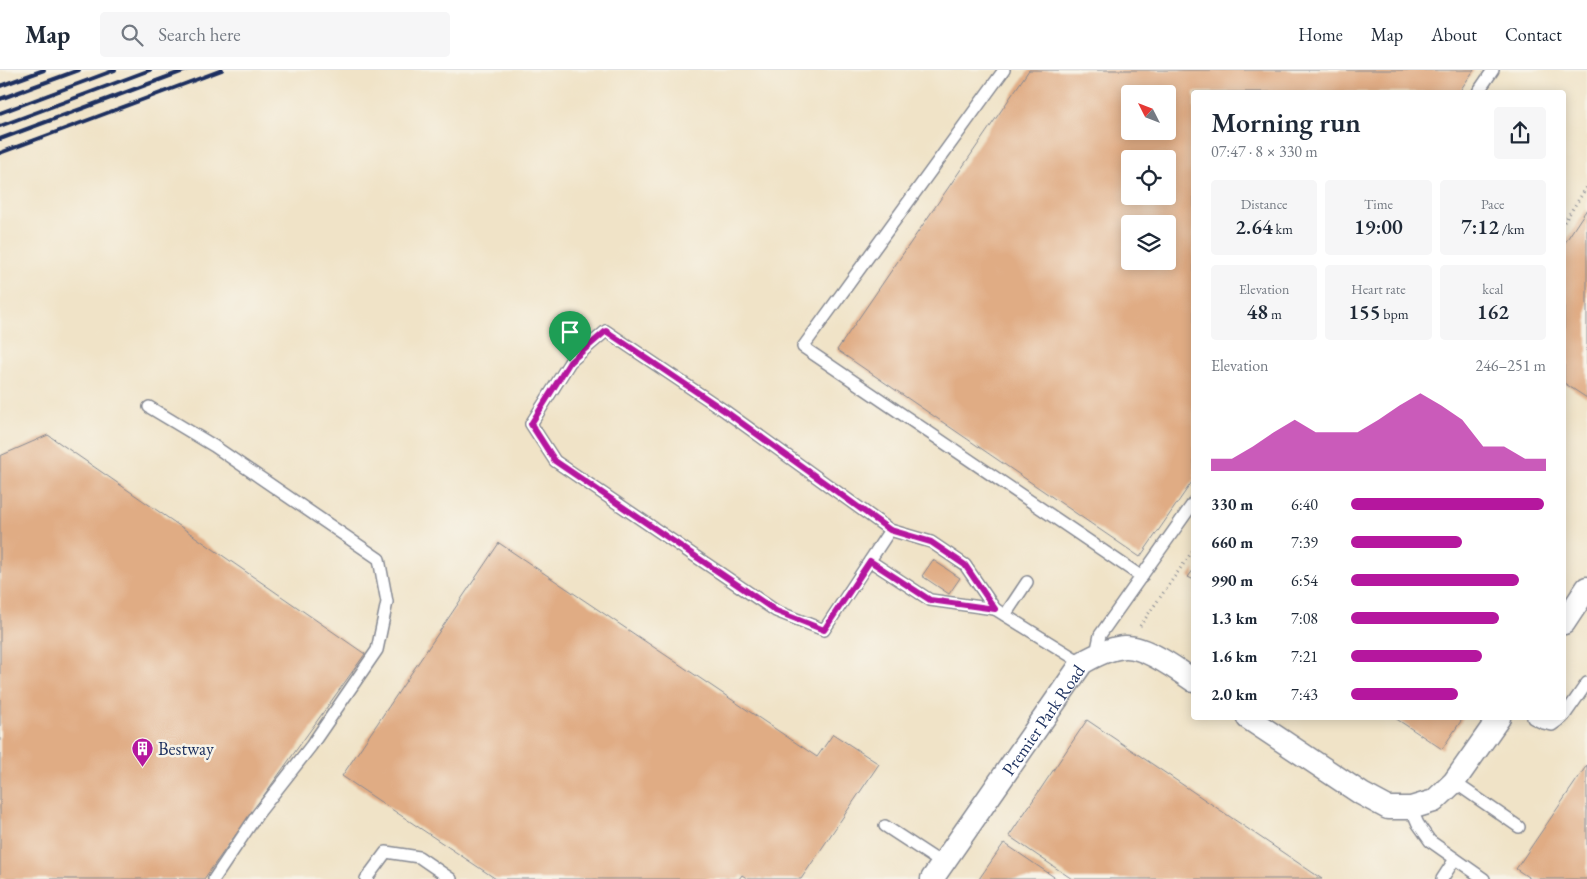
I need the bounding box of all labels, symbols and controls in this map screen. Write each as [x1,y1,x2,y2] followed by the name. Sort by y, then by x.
[100,12,450,57] search box
[25,19,70,50] text: Map
[118,21,146,49] icon: search
[158,22,241,47] text: Search here
[1298,23,1343,46] text: Home
[1371,23,1403,46] text: Map
[1431,23,1477,46] text: About
[1505,23,1562,46] text: Contact
[1121,85,1176,140] north arrow
[1121,85,1176,270] map controls
[1211,104,1361,140] text: Morning run
[1494,107,1546,159] button: share
[1211,141,1318,162] text: 07:47 · 8 × 330 m
[1121,150,1176,205] button: locate
[1241,195,1288,213] text: Distance
[1364,195,1393,213] text: Time
[1481,195,1505,213] text: Pace
[1235,213,1273,240] text: 2.64
[1354,213,1403,240] text: 19:00
[1461,213,1499,240] text: 7:12
[1121,215,1176,270] button: layers
[1273,220,1293,238] text: km
[1499,220,1525,238] text: /km
[1239,280,1289,298] text: Elevation
[1351,280,1406,298] text: Heart rate
[1482,280,1503,298] text: kcal
[1247,298,1268,325] text: 48
[1348,298,1381,325] text: 155
[1477,298,1509,325] text: 162
[1268,305,1282,323] text: m
[1381,305,1409,323] text: bpm
[549,311,591,362] pin
[556,318,584,346] icon: arrive
[1211,355,1269,376] text: Elevation
[1475,355,1546,376] text: 246–251 m
[1211,494,1253,515] text: 330 m
[1291,494,1318,515] text: 6:40
[1211,532,1253,553] text: 660 m
[1291,532,1318,553] text: 7:39
[1211,570,1253,591] text: 990 m
[1291,570,1318,591] text: 6:54
[1211,608,1257,629] text: 1.3 km
[1291,608,1318,629] text: 7:08
[1211,646,1257,667] text: 1.6 km
[1291,646,1318,667] text: 7:21
[996,659,1090,780] street label: Premier Park Road
[1211,684,1257,705] text: 2.0 km
[1291,684,1318,705] text: 7:43
[130,736,154,767] building icon: Bestway
[158,737,214,760] place label: Bestway

